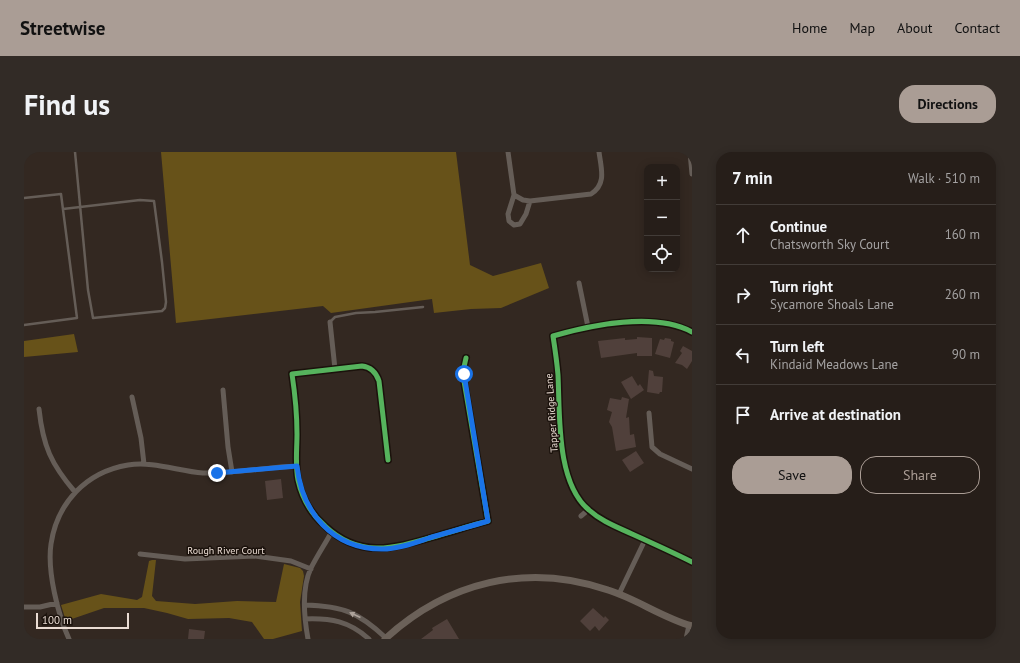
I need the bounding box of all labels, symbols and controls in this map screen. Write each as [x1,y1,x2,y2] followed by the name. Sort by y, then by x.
[20,16,105,40] text: Streetwise
[792,19,827,37] text: Home
[849,19,875,37] text: Map
[897,19,933,37] text: About
[955,19,1000,37] text: Contact
[899,85,996,123] button: Directions
[24,86,110,123] text: Find us
[644,164,680,272] map controls
[644,164,680,200] button: +
[732,167,773,189] text: 7 min
[908,170,980,187] text: Walk · 510 m
[644,200,680,236] button: −
[770,217,827,236] text: Continue
[732,224,754,246] icon: ahead
[945,226,980,243] text: 160 m
[644,236,680,272] button: locate
[770,236,889,253] text: Chatsworth Sky Court
[770,277,833,296] text: Turn right
[732,284,754,306] icon: right
[945,286,980,303] text: 260 m
[770,296,894,313] text: Sycamore Shoals Lane
[770,337,824,356] text: Turn left
[732,344,754,366] icon: left
[952,346,980,363] text: 90 m
[770,356,898,373] text: Kindaid Meadows Lane
[455,365,473,383] route start
[542,373,561,453] street label: Tapper Ridge Lane
[732,404,754,426] icon: arrive
[770,405,901,424] text: Arrive at destination
[732,456,852,494] button: Save
[860,456,980,494] button: Share
[208,464,226,482] route end
[187,544,265,557] street label: Rough River Court
[36,611,129,630] scale bar
[349,612,361,618] one-way arrow
[42,613,72,627] text: 100 m

